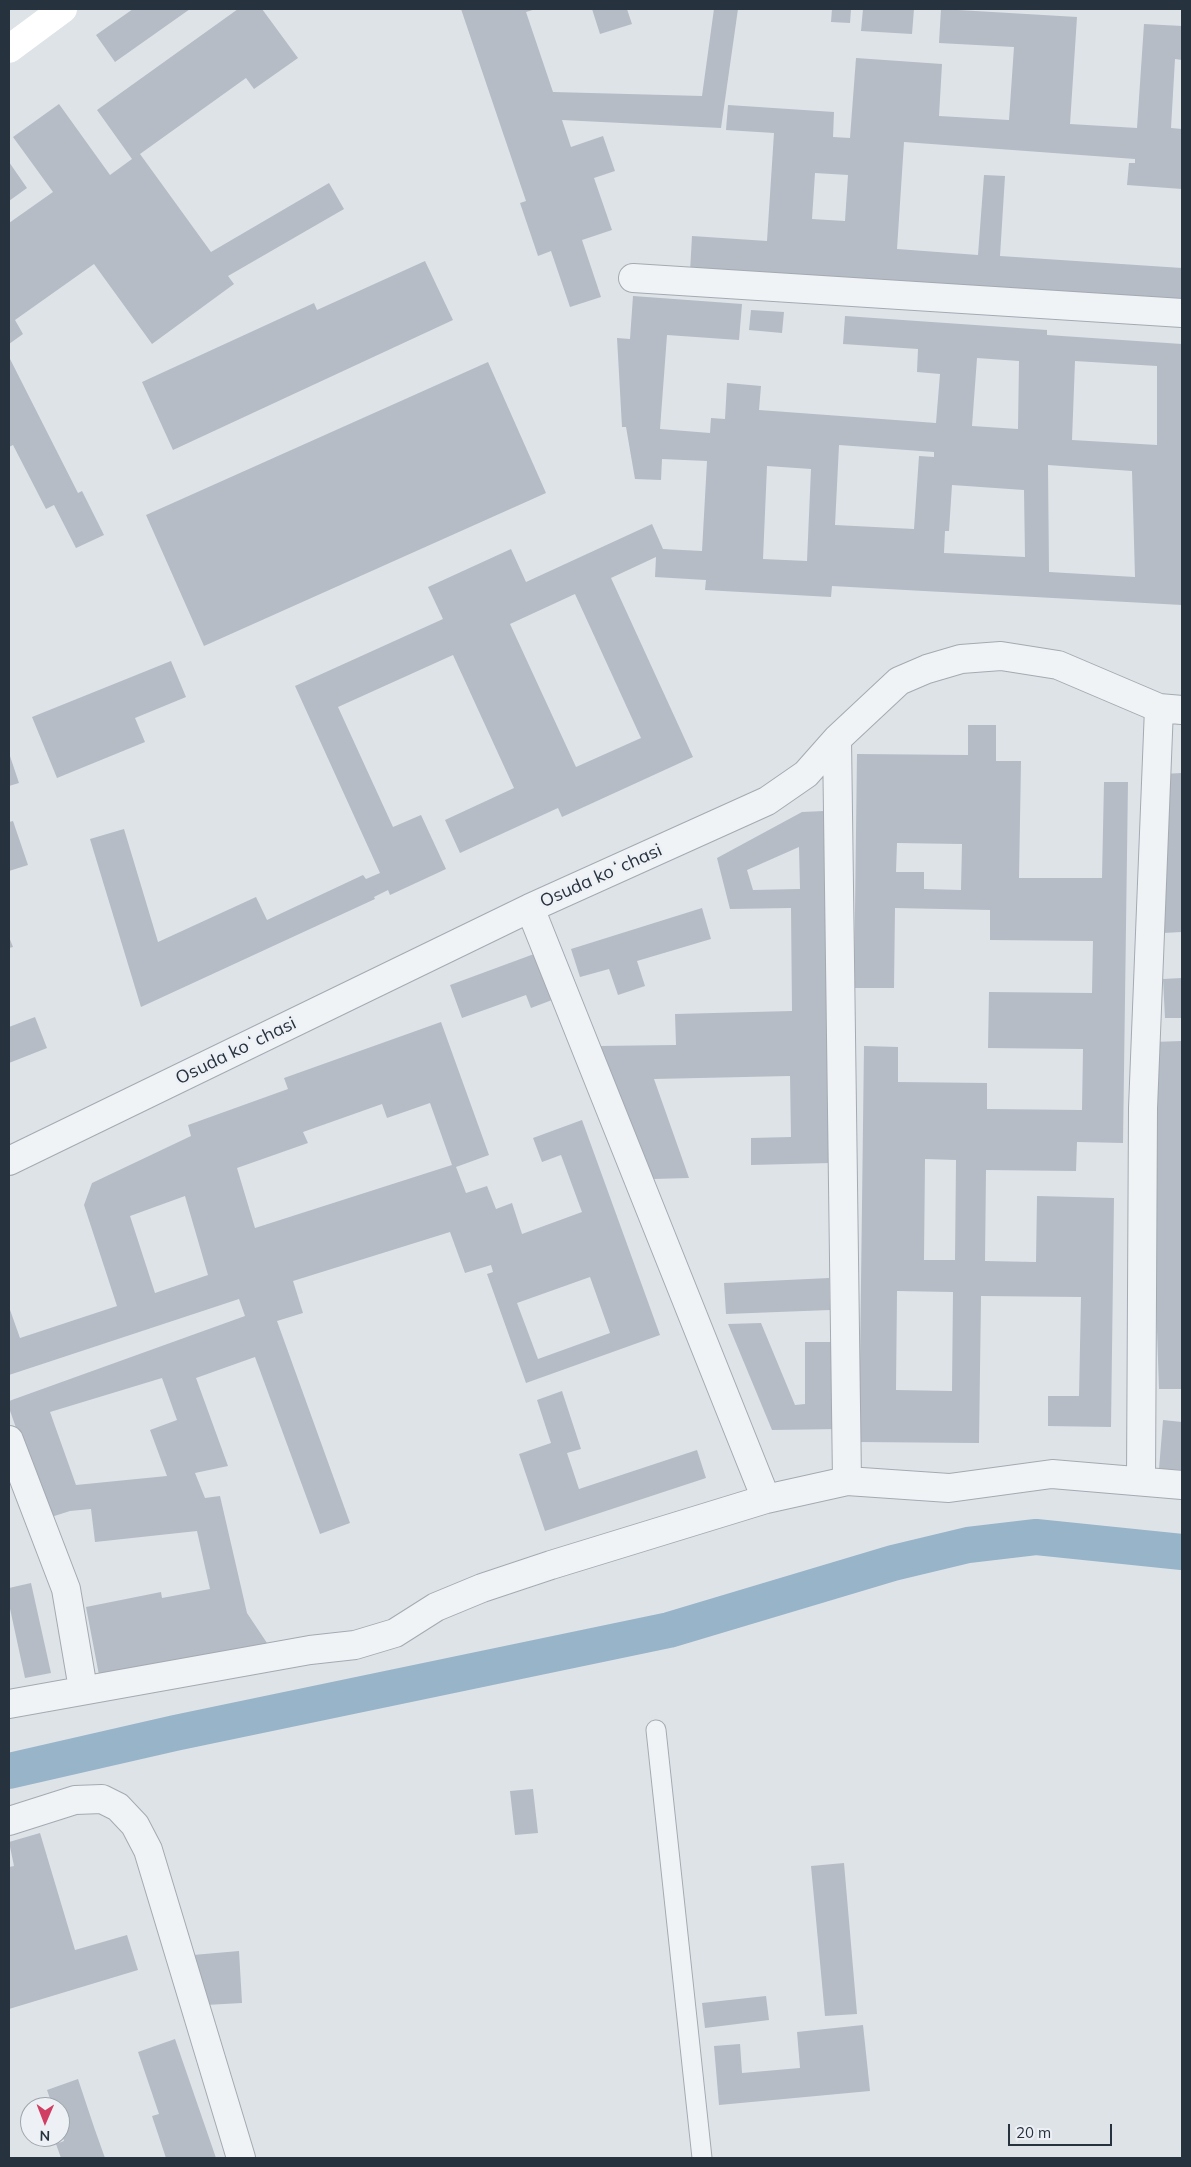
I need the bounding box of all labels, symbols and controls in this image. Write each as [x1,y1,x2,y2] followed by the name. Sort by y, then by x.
[537,839,665,913] street label: Osuda koʻchasi
[172,1013,300,1089] street label: Osuda koʻchasi
[20,2097,70,2147] north arrow
[1011,2114,1115,2146] scale bar
[1016,2123,1051,2142] text: 20 m
[39,2127,50,2145] text: N

